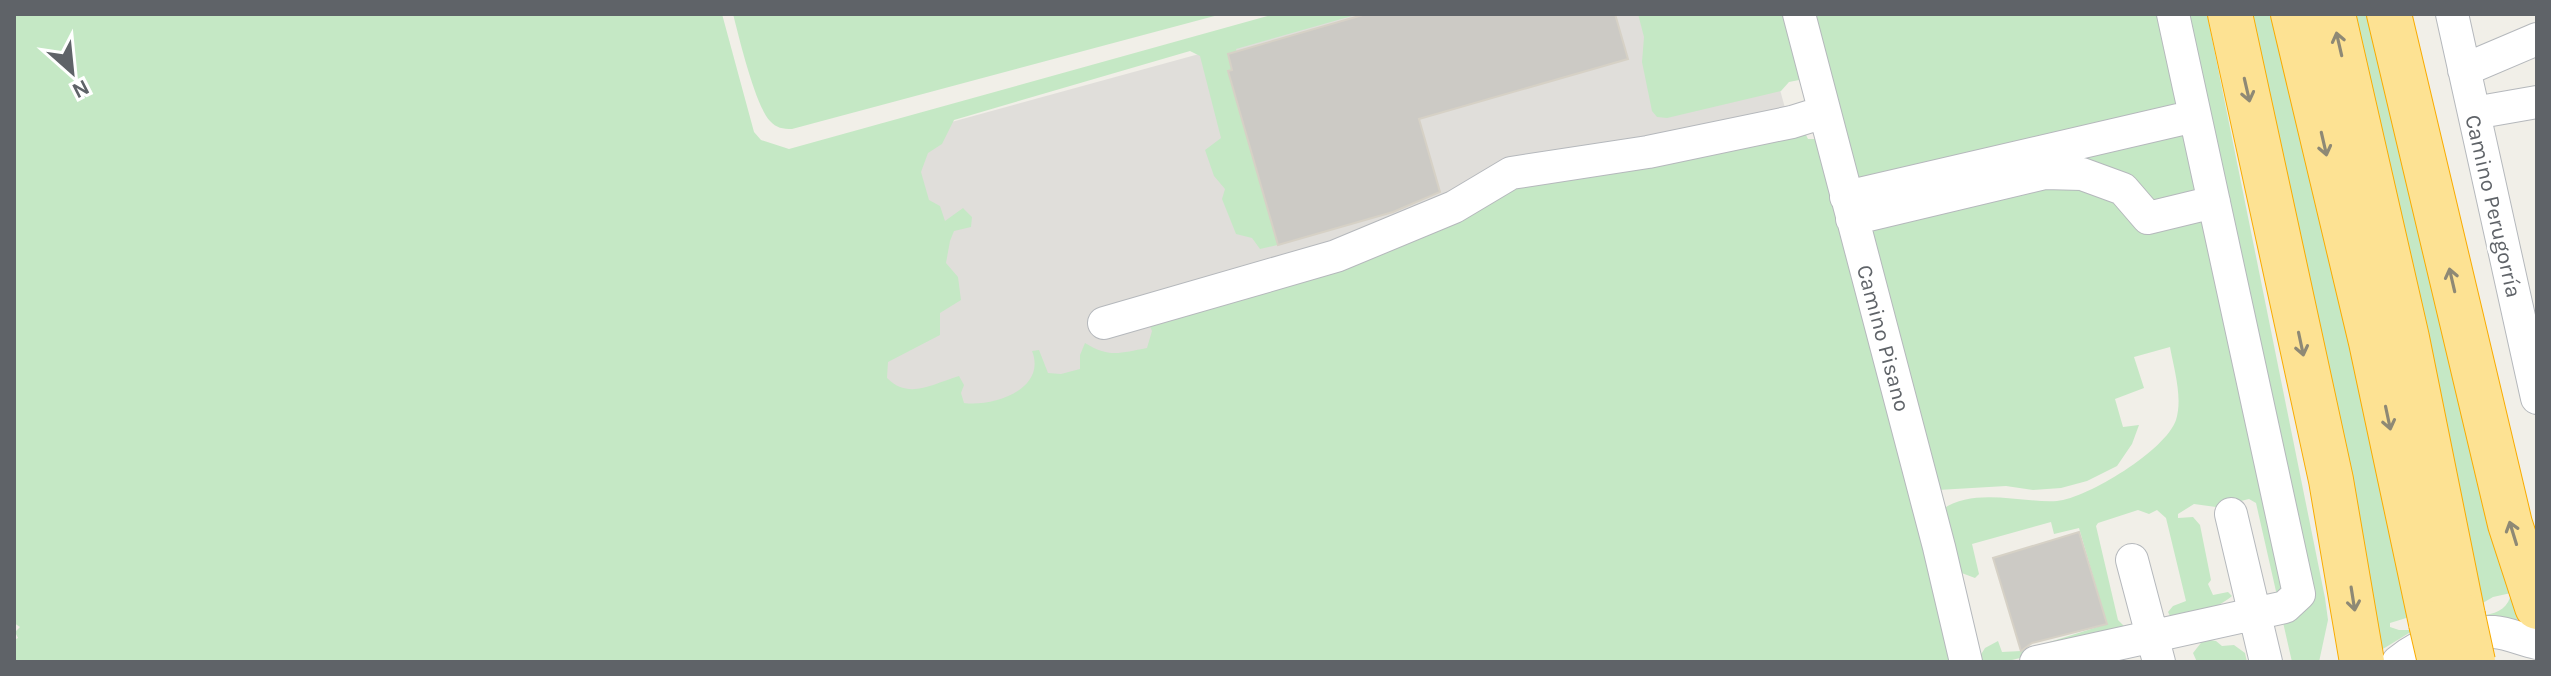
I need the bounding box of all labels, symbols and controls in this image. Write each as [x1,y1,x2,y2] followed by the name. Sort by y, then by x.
[32,32,112,112] north arrow
[2331,32,2346,57] one-way arrow
[68,74,94,104] text: N
[2240,77,2255,102] one-way arrow
[2459,112,2527,300] street label: Camino Perugorría
[2317,131,2332,157] one-way arrow
[1851,262,1915,415] street label: Camino Pisano
[2444,268,2459,294] one-way arrow
[2295,331,2310,357] one-way arrow
[2381,405,2396,431] one-way arrow
[2505,521,2520,547] one-way arrow
[2346,586,2361,611] one-way arrow

